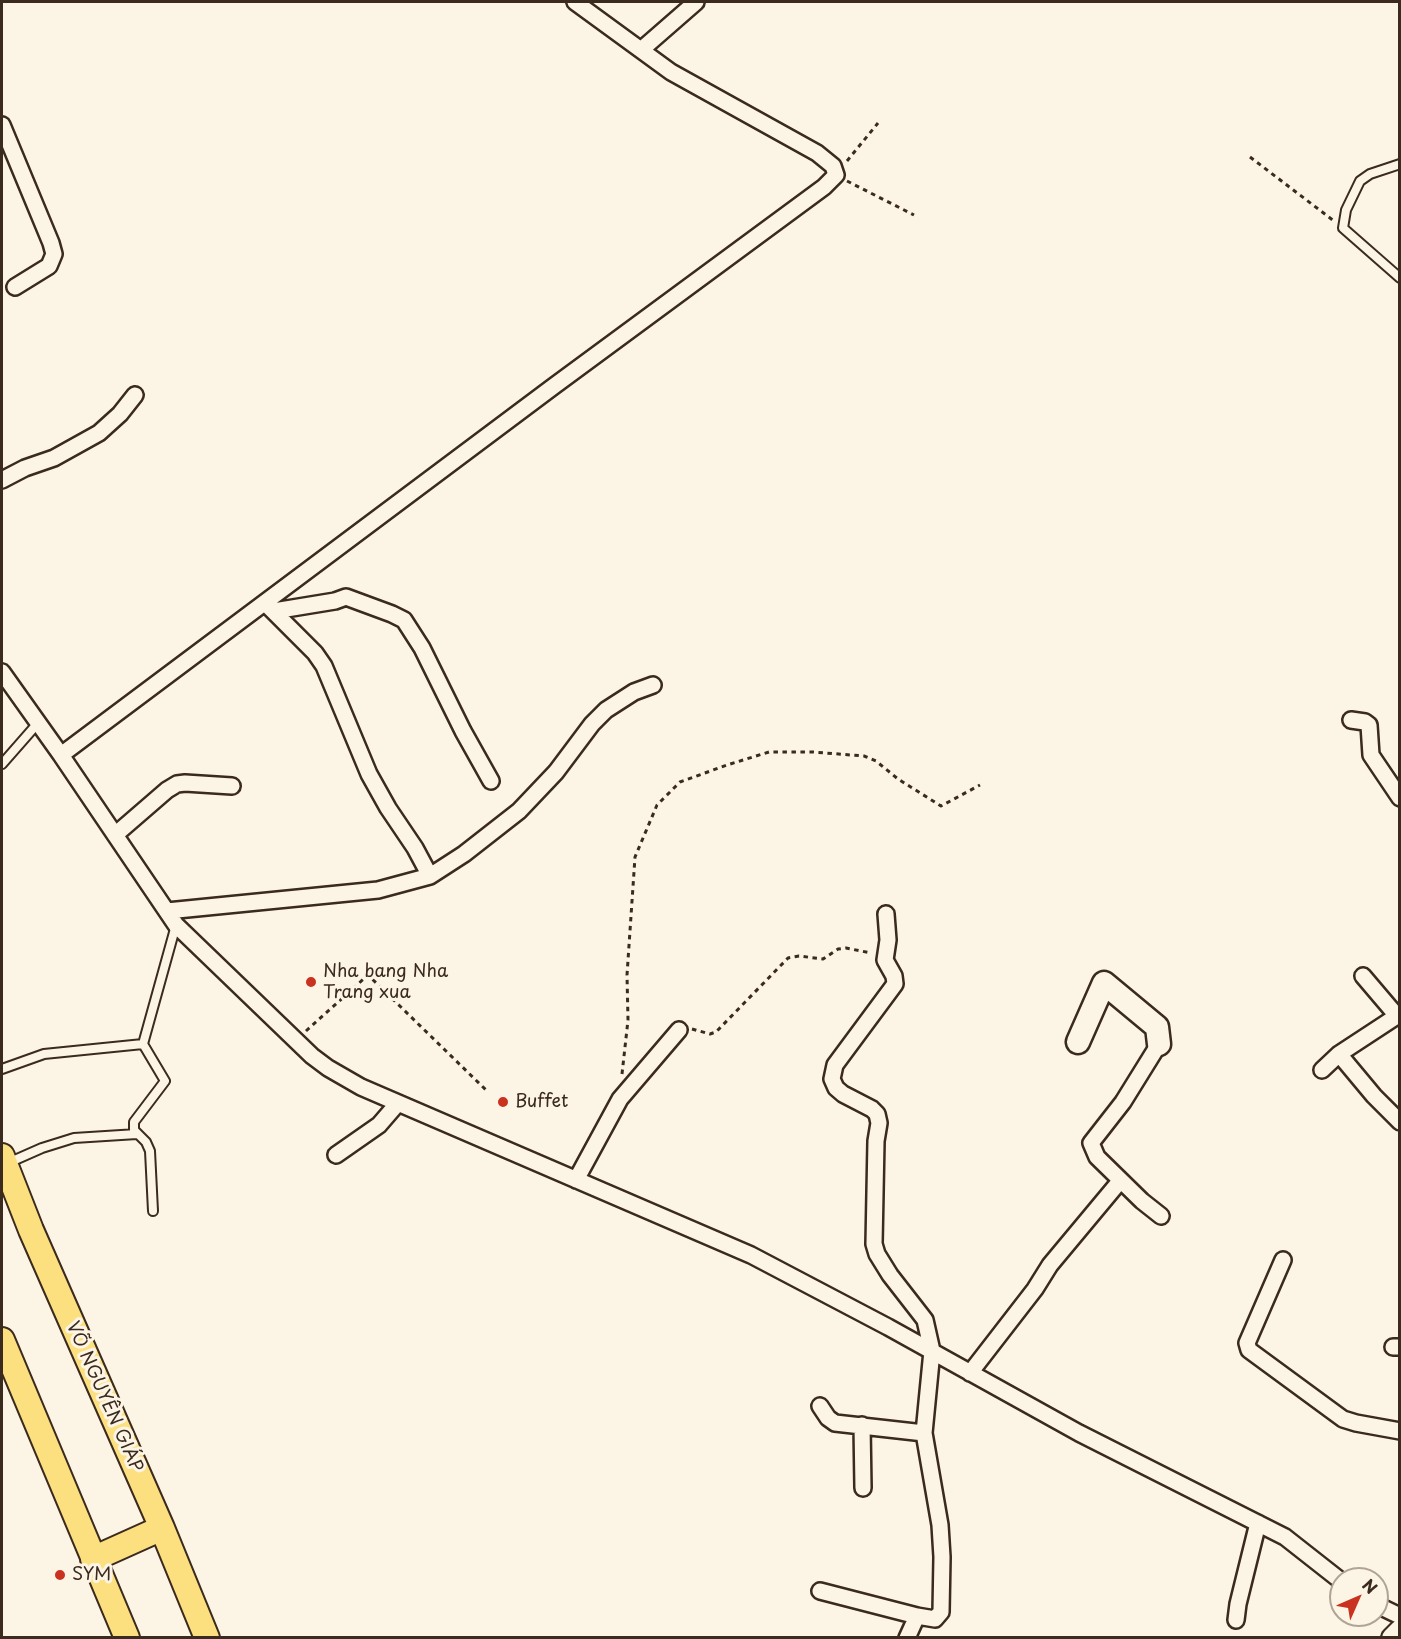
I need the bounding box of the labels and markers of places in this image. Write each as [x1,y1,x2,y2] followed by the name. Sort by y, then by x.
[323,961,448,1004] place label: Nha bang Nha Trang xua
[304,975,318,989] marker: Nha bang Nha Trang xua
[515,1091,568,1113] place label: Buffet
[496,1095,510,1109] marker: Buffet
[72,1564,111,1586] place label: SYM
[53,1568,67,1582] marker: SYM

